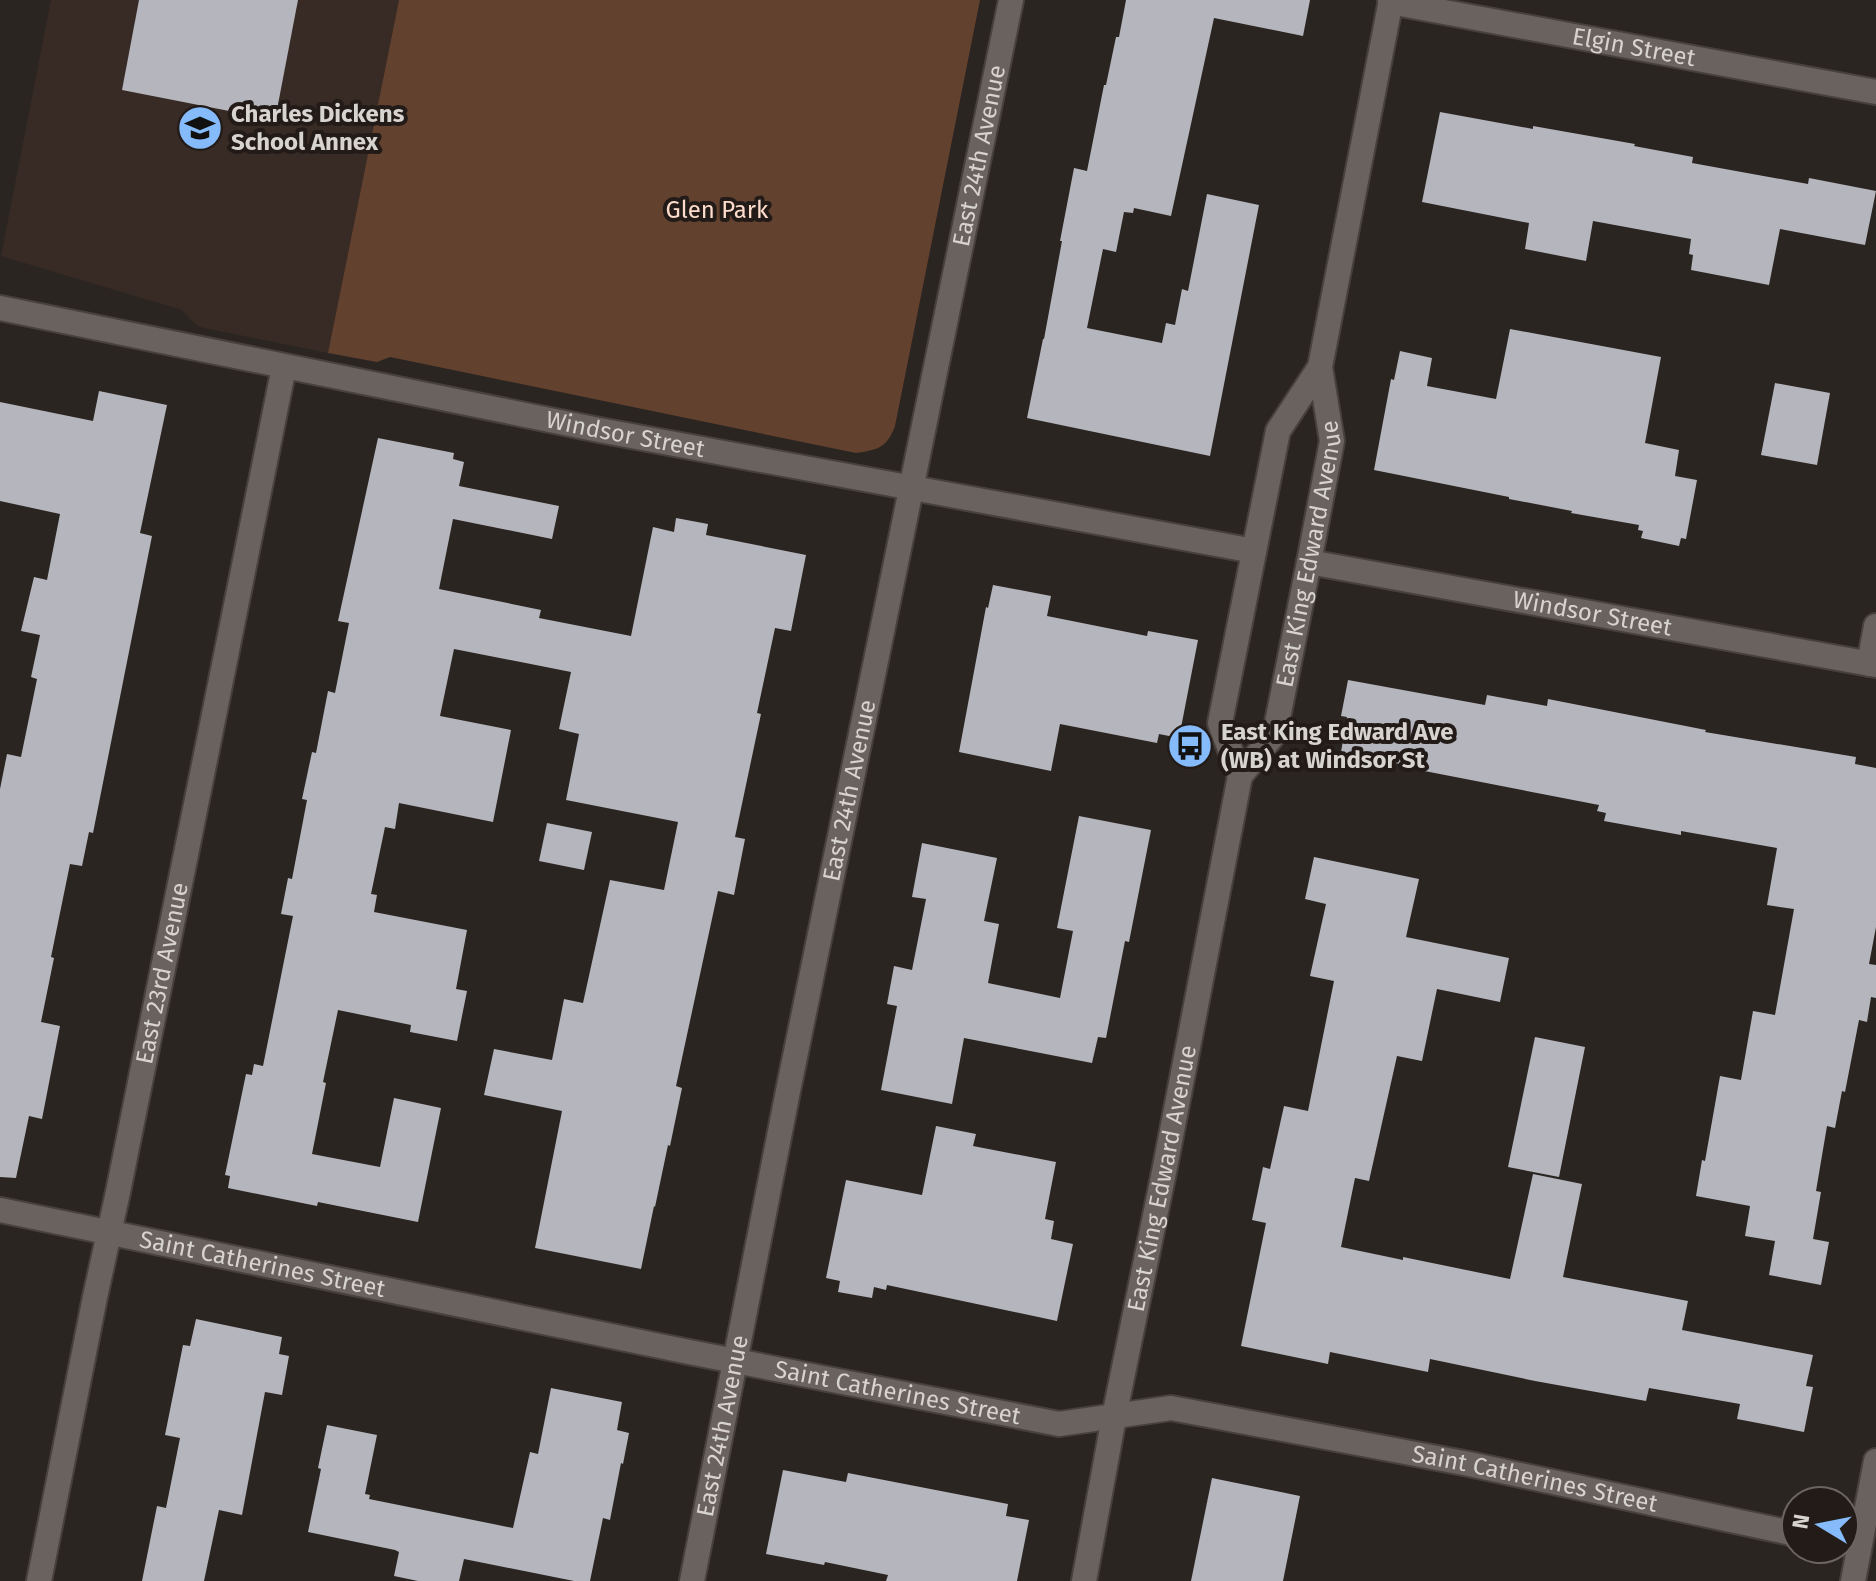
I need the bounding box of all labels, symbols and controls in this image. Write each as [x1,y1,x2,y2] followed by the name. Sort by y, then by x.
[1570,22,1698,72] street label: Elgin Street
[947,62,1011,249] street label: East 24th Avenue
[231,100,405,156] place label: Charles Dickens School Annex
[176,104,224,152] school or university icon: Charles Dickens School Annex
[666,196,769,224] park label: Glen Park
[543,406,707,463] street label: Windsor Street
[1270,418,1347,690] street label: East King Edward Avenue
[1511,585,1674,642] street label: Windsor Street
[817,697,882,884] street label: East 24th Avenue
[1221,718,1453,774] place label: East King Edward Ave (WB) at Windsor St
[1166,722,1214,770] bus stop icon: East King Edward Ave (WB) at Windsor St
[130,880,194,1066] street label: East 23rd Avenue
[1122,1043,1202,1314] street label: East King Edward Avenue
[137,1225,388,1303] street label: Saint Catherines Street
[691,1333,754,1519] street label: East 24th Avenue
[772,1355,1023,1430] street label: Saint Catherines Street
[1410,1440,1660,1518] street label: Saint Catherines Street
[1780,1485,1860,1565] north arrow
[1786,1512,1815,1531] text: N

